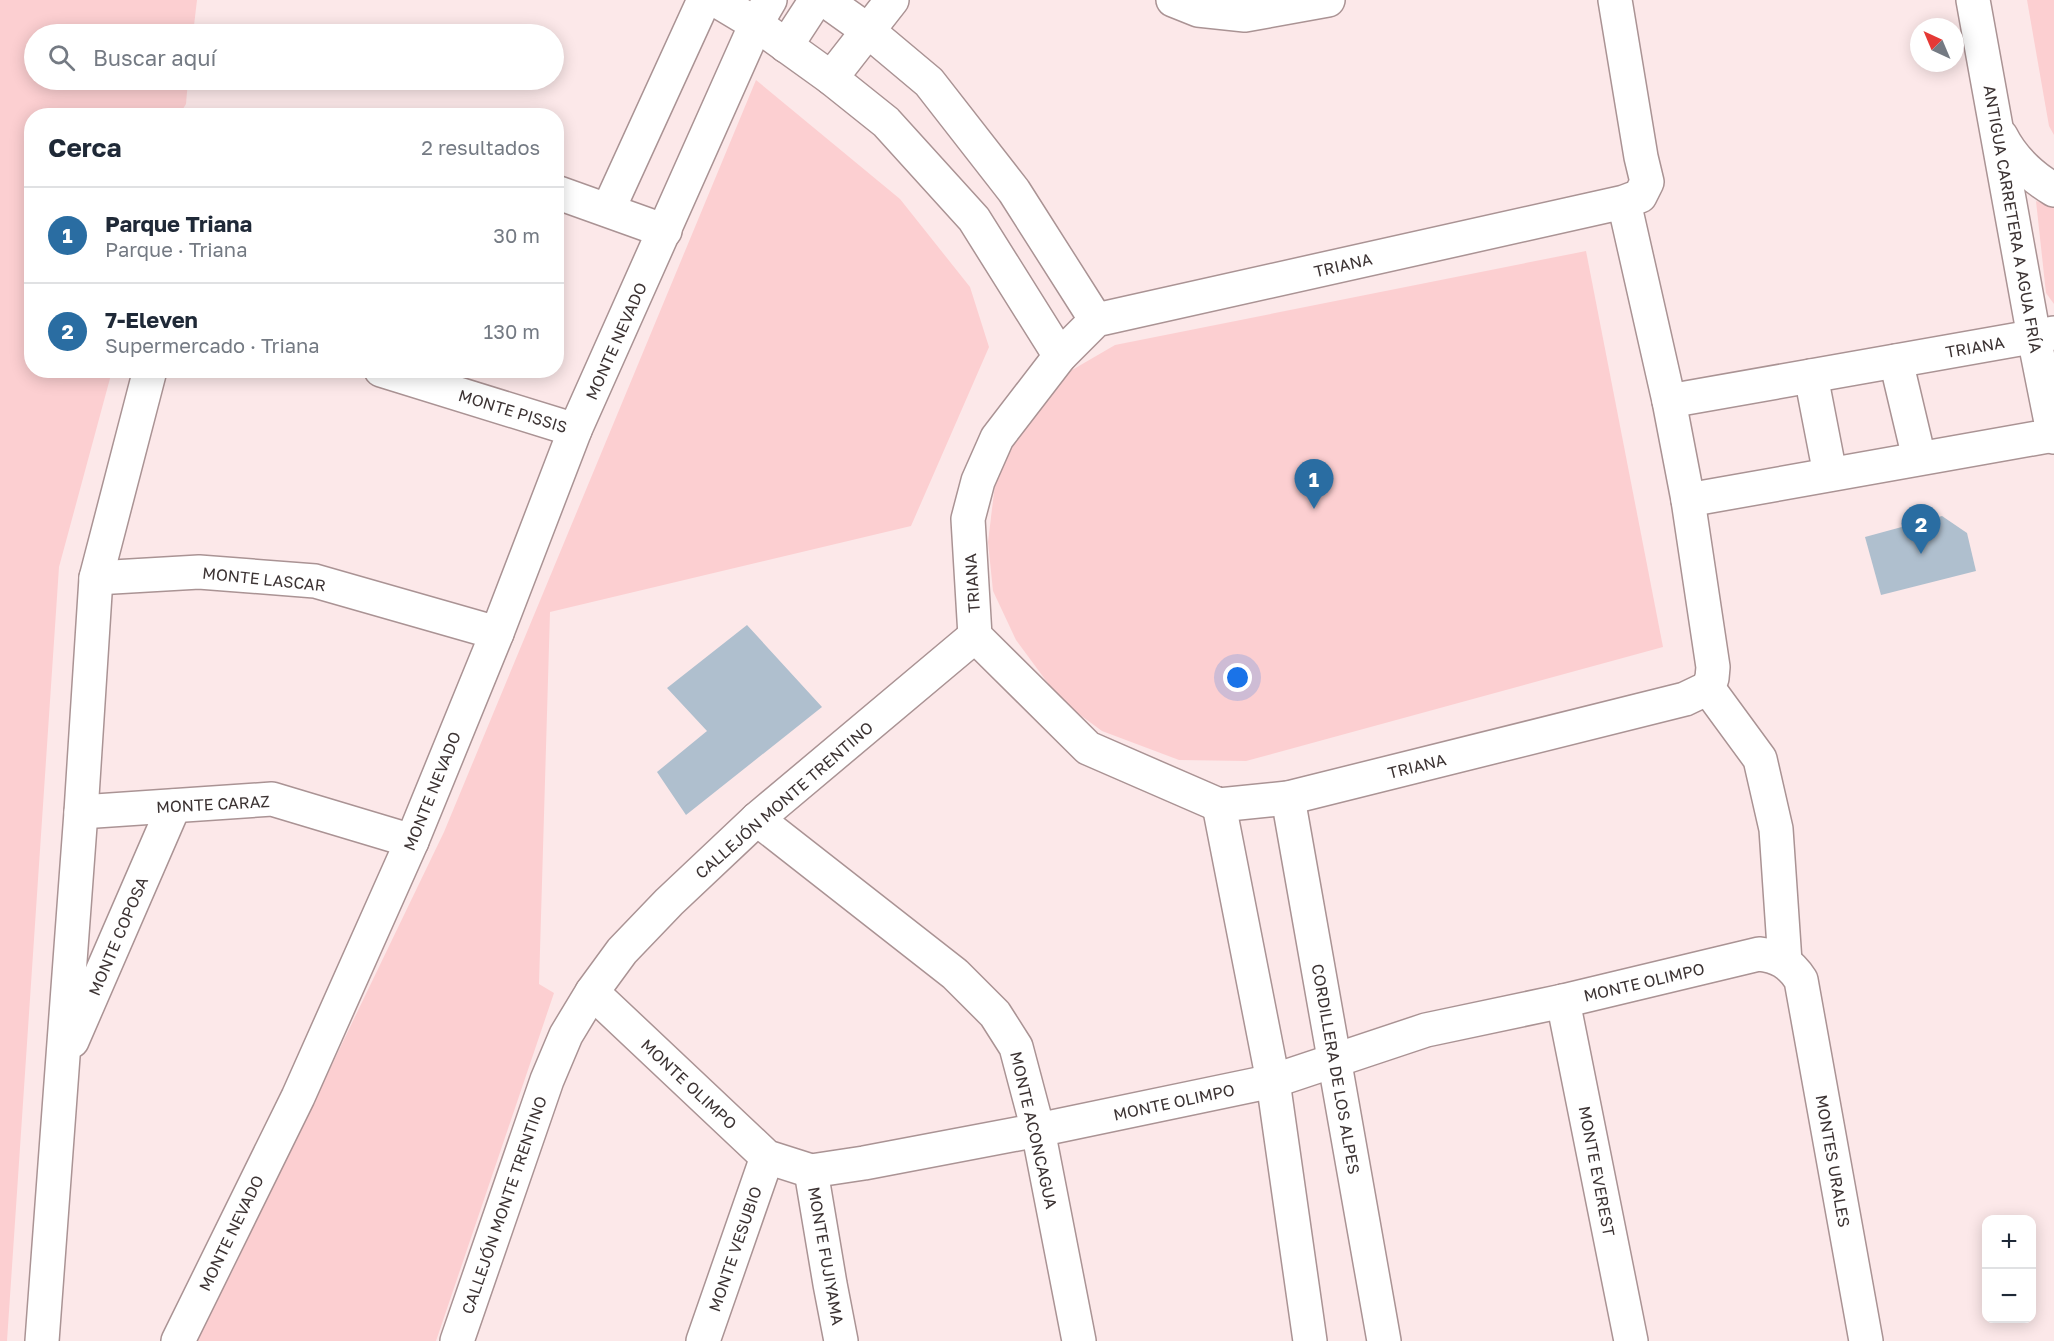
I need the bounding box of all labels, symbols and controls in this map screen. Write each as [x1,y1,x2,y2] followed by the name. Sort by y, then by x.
[1910,18,1964,72] north arrow
[24,24,564,90] search box
[45,41,78,74] icon: search
[93,44,216,71] text: Buscar aquí
[1980,83,2046,355] street label: ANTIGUA CARRETERA A AGUA FRÍA
[48,132,122,163] text: Cerca
[421,135,540,159] text: 2 resultados
[105,210,252,237] text: Parque Triana
[62,223,73,247] text: 1
[493,223,540,247] text: 30 m
[105,237,247,261] text: Parque · Triana
[1312,249,1374,281] street label: TRIANA
[581,279,651,403] street label: MONTE NEVADO
[105,306,198,333] text: 7-Eleven
[61,319,74,343] text: 2
[484,319,540,343] text: 130 m
[1944,332,2006,362] street label: TRIANA
[105,333,320,357] text: Supermercado · Triana
[456,385,570,437] street label: MONTE PISSIS
[1294,460,1334,509] pin: 1
[1902,504,1940,554] pin: 2
[960,552,984,613] street label: TRIANA
[201,563,327,595] street label: MONTE LASCAR
[1223,663,1252,692] your location
[691,717,877,883] street label: CALLEJÓN MONTE TRENTINO
[399,729,465,853] street label: MONTE NEVADO
[1386,749,1449,783] street label: TRIANA
[156,791,270,817] street label: MONTE CARAZ
[84,873,152,998] street label: MONTE COPOSA
[1582,958,1706,1006] street label: MONTE OLIMPO
[1308,962,1364,1176] street label: CORDILLERA DE LOS ALPES
[637,1035,741,1133] street label: MONTE OLIMPO
[1006,1049,1062,1211] street label: MONTE ACONCAGUA
[1112,1079,1236,1125] street label: MONTE OLIMPO
[457,1093,551,1317] street label: CALLEJÓN MONTE TRENTINO
[1812,1093,1854,1229] street label: MONTES URALES
[1575,1104,1619,1238] street label: MONTE EVEREST
[194,1172,268,1294] street label: MONTE NEVADO
[704,1184,766,1314] street label: MONTE VESUBIO
[804,1185,848,1327] street label: MONTE FUJIYAMA
[1982,1215,2036,1323] map controls
[1982,1215,2036,1269] button: +
[1982,1269,2036,1323] button: −

